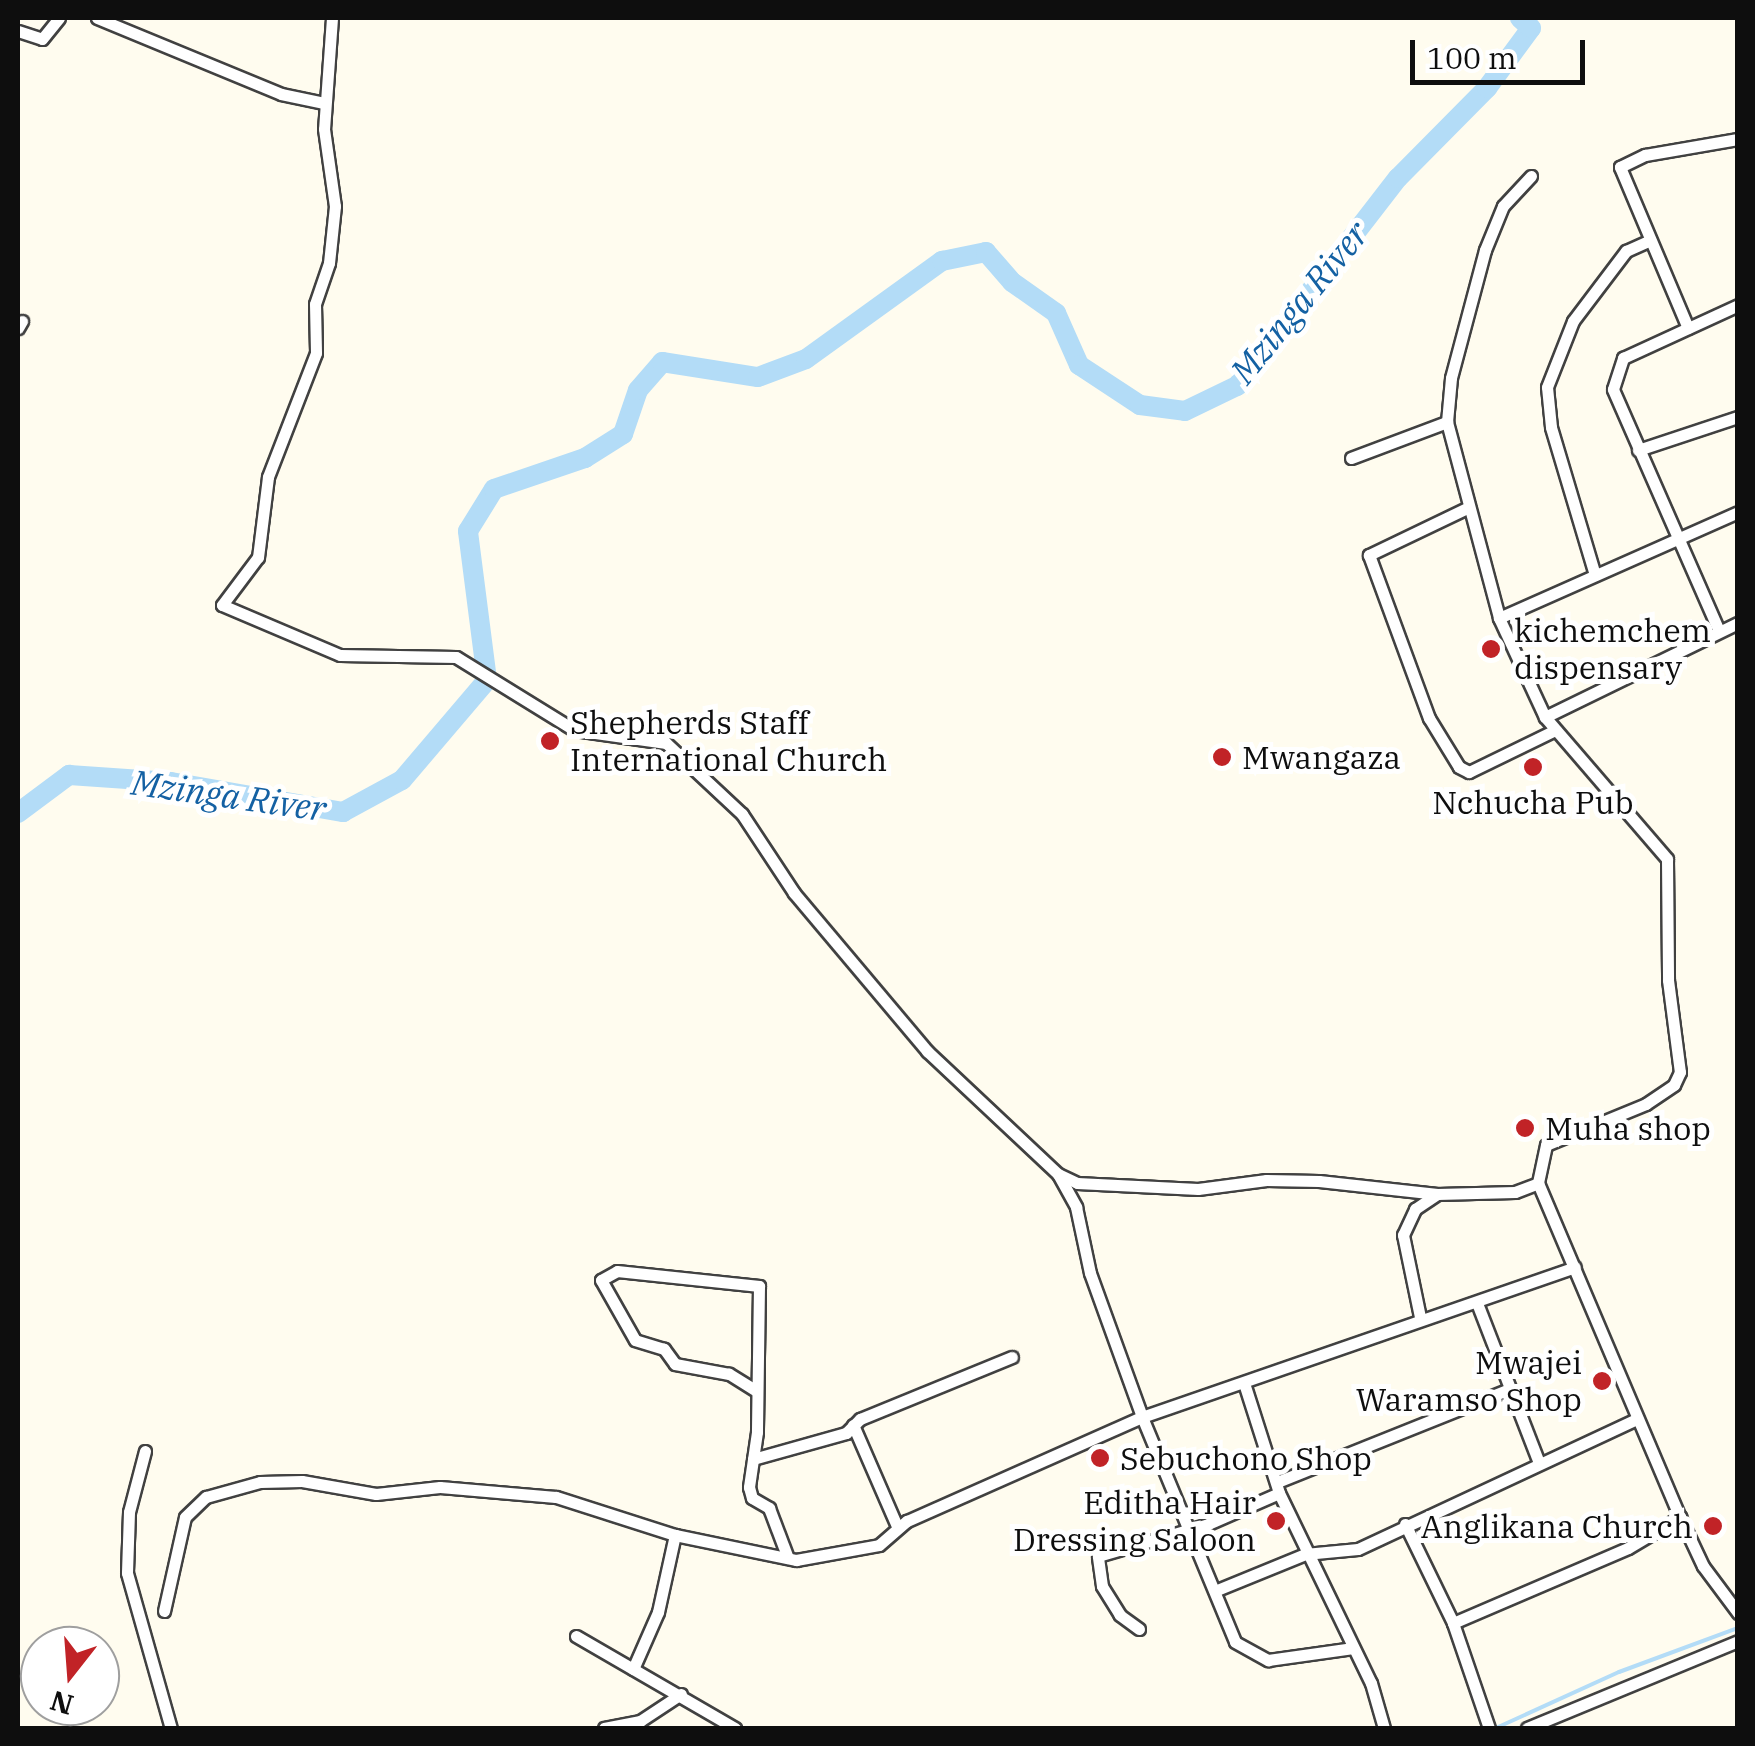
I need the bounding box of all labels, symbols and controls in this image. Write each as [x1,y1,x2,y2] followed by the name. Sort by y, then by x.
[1415,20,1590,82] scale bar
[1427,38,1517,77] text: 100 m
[1221,213,1377,391] water label: Mzinga River
[1514,612,1711,687] place label: kichemchem dispensary
[1478,636,1504,662] marker: kichemchem dispensary
[570,704,887,779] place label: Shepherds Staff International Church
[539,730,561,752] marker: Shepherds Staff International Church
[1242,738,1401,776] place label: Mwangaza
[1211,746,1233,768] marker: Mwangaza
[1522,756,1544,778] marker: Nchucha Pub
[129,761,329,829] water label: Mzinga River
[1432,783,1634,821] place label: Nchucha Pub
[1545,1109,1711,1147] place label: Muha shop
[1514,1117,1536,1139] marker: Muha shop
[1356,1344,1582,1419] place label: Mwajei Waramso Shop
[1591,1370,1613,1392] marker: Mwajei Waramso Shop
[1120,1439,1372,1477] place label: Sebuchono Shop
[1089,1447,1111,1469] marker: Sebuchono Shop
[1013,1484,1256,1559] place label: Editha Hair Dressing Saloon
[1421,1507,1693,1545] place label: Anglikana Church
[1265,1510,1287,1532] marker: Editha Hair Dressing Saloon
[1702,1515,1724,1537] marker: Anglikana Church
[20,1626,120,1726] north arrow
[46,1682,78,1724] text: N

